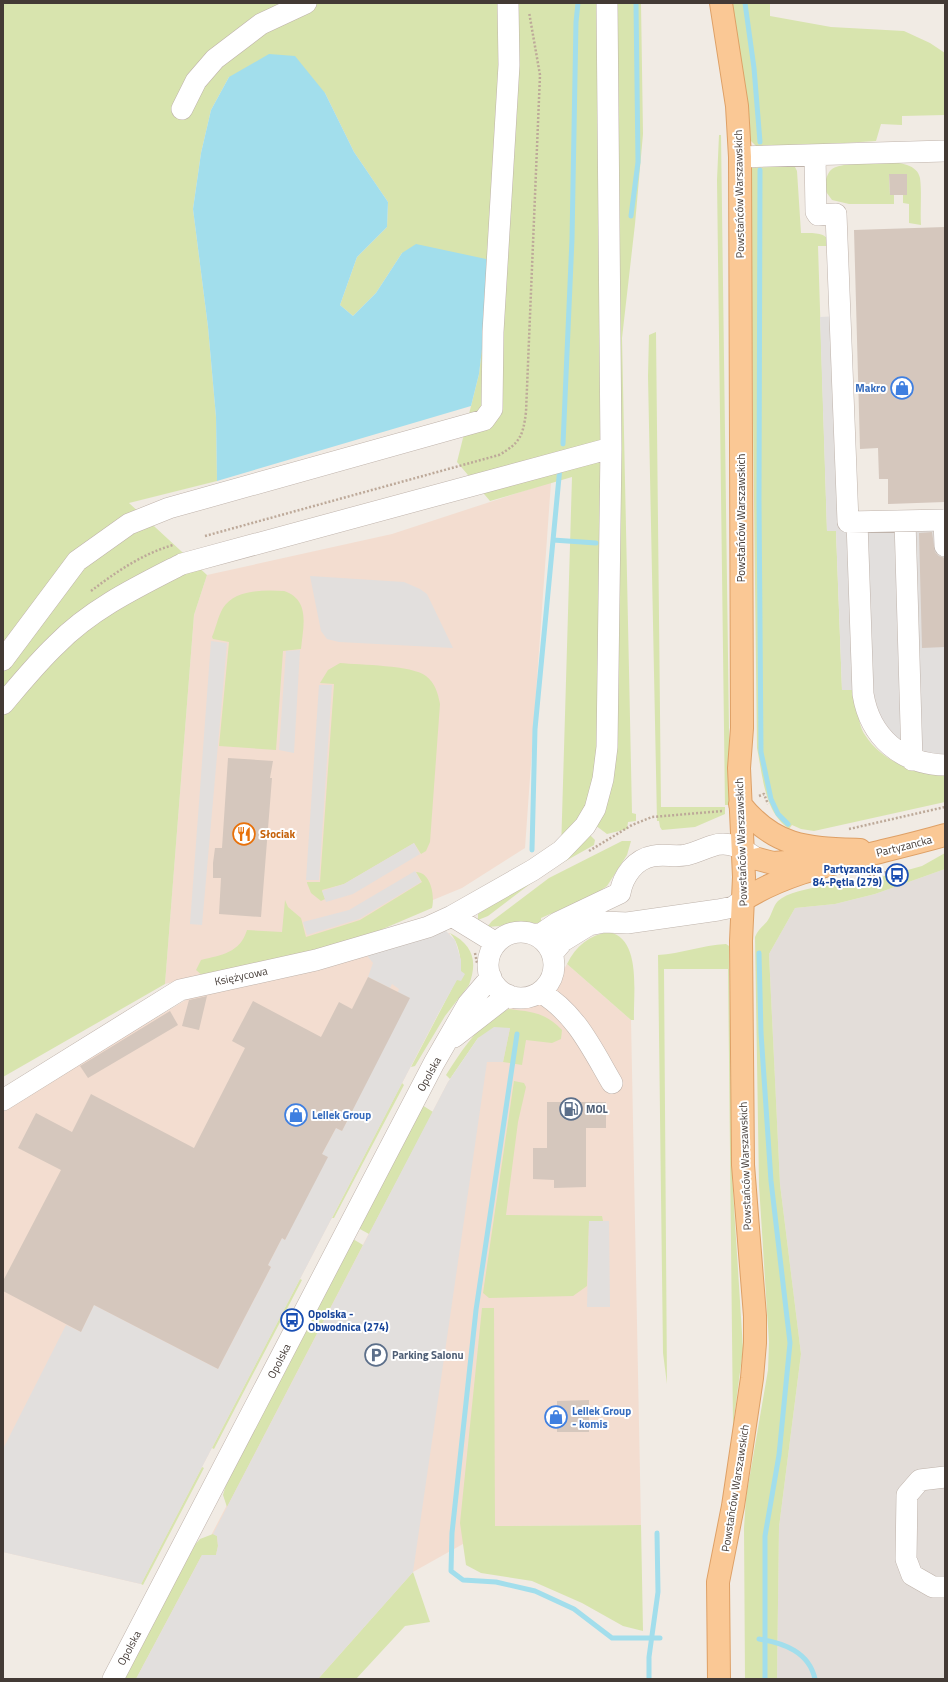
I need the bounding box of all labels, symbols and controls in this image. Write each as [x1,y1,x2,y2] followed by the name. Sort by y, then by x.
[730,129,748,258] street label: Powstańców Warszawskich
[889,375,915,401] shop icon: Makro
[855,380,886,396] place label: Makro
[733,454,749,582] street label: Powstańców Warszawskich
[731,777,751,907] street label: Powstańców Warszawskich
[231,821,257,847] restaurant icon: Słociak
[260,826,295,842] place label: Słociak
[874,831,934,861] street label: Partyzancka
[813,861,882,890] place label: Partyzancka 84-Pętla (279)
[884,862,910,888] bus stop icon: Partyzancka 84-Pętla (279)
[213,962,269,989] street label: Księżycowa
[413,1053,445,1094] street label: Opolska
[558,1096,584,1122] fuel station icon: MOL
[586,1101,609,1117] place label: MOL
[735,1101,755,1231] street label: Powstańców Warszawskich
[283,1102,309,1128] shop icon: Lellek Group
[312,1107,371,1123] place label: Lellek Group
[308,1306,389,1335] place label: Opolska - Obwodnica (274)
[279,1307,305,1333] bus stop icon: Opolska - Obwodnica (274)
[263,1340,295,1381] street label: Opolska
[363,1342,389,1368] parking icon: Parking Salonu
[392,1347,464,1363] place label: Parking Salonu
[572,1403,631,1432] place label: Lellek Group - komis
[543,1404,569,1430] shop icon: Lellek Group - komis
[717,1423,753,1553] street label: Powstańców Warszawskich
[113,1627,145,1668] street label: Opolska

